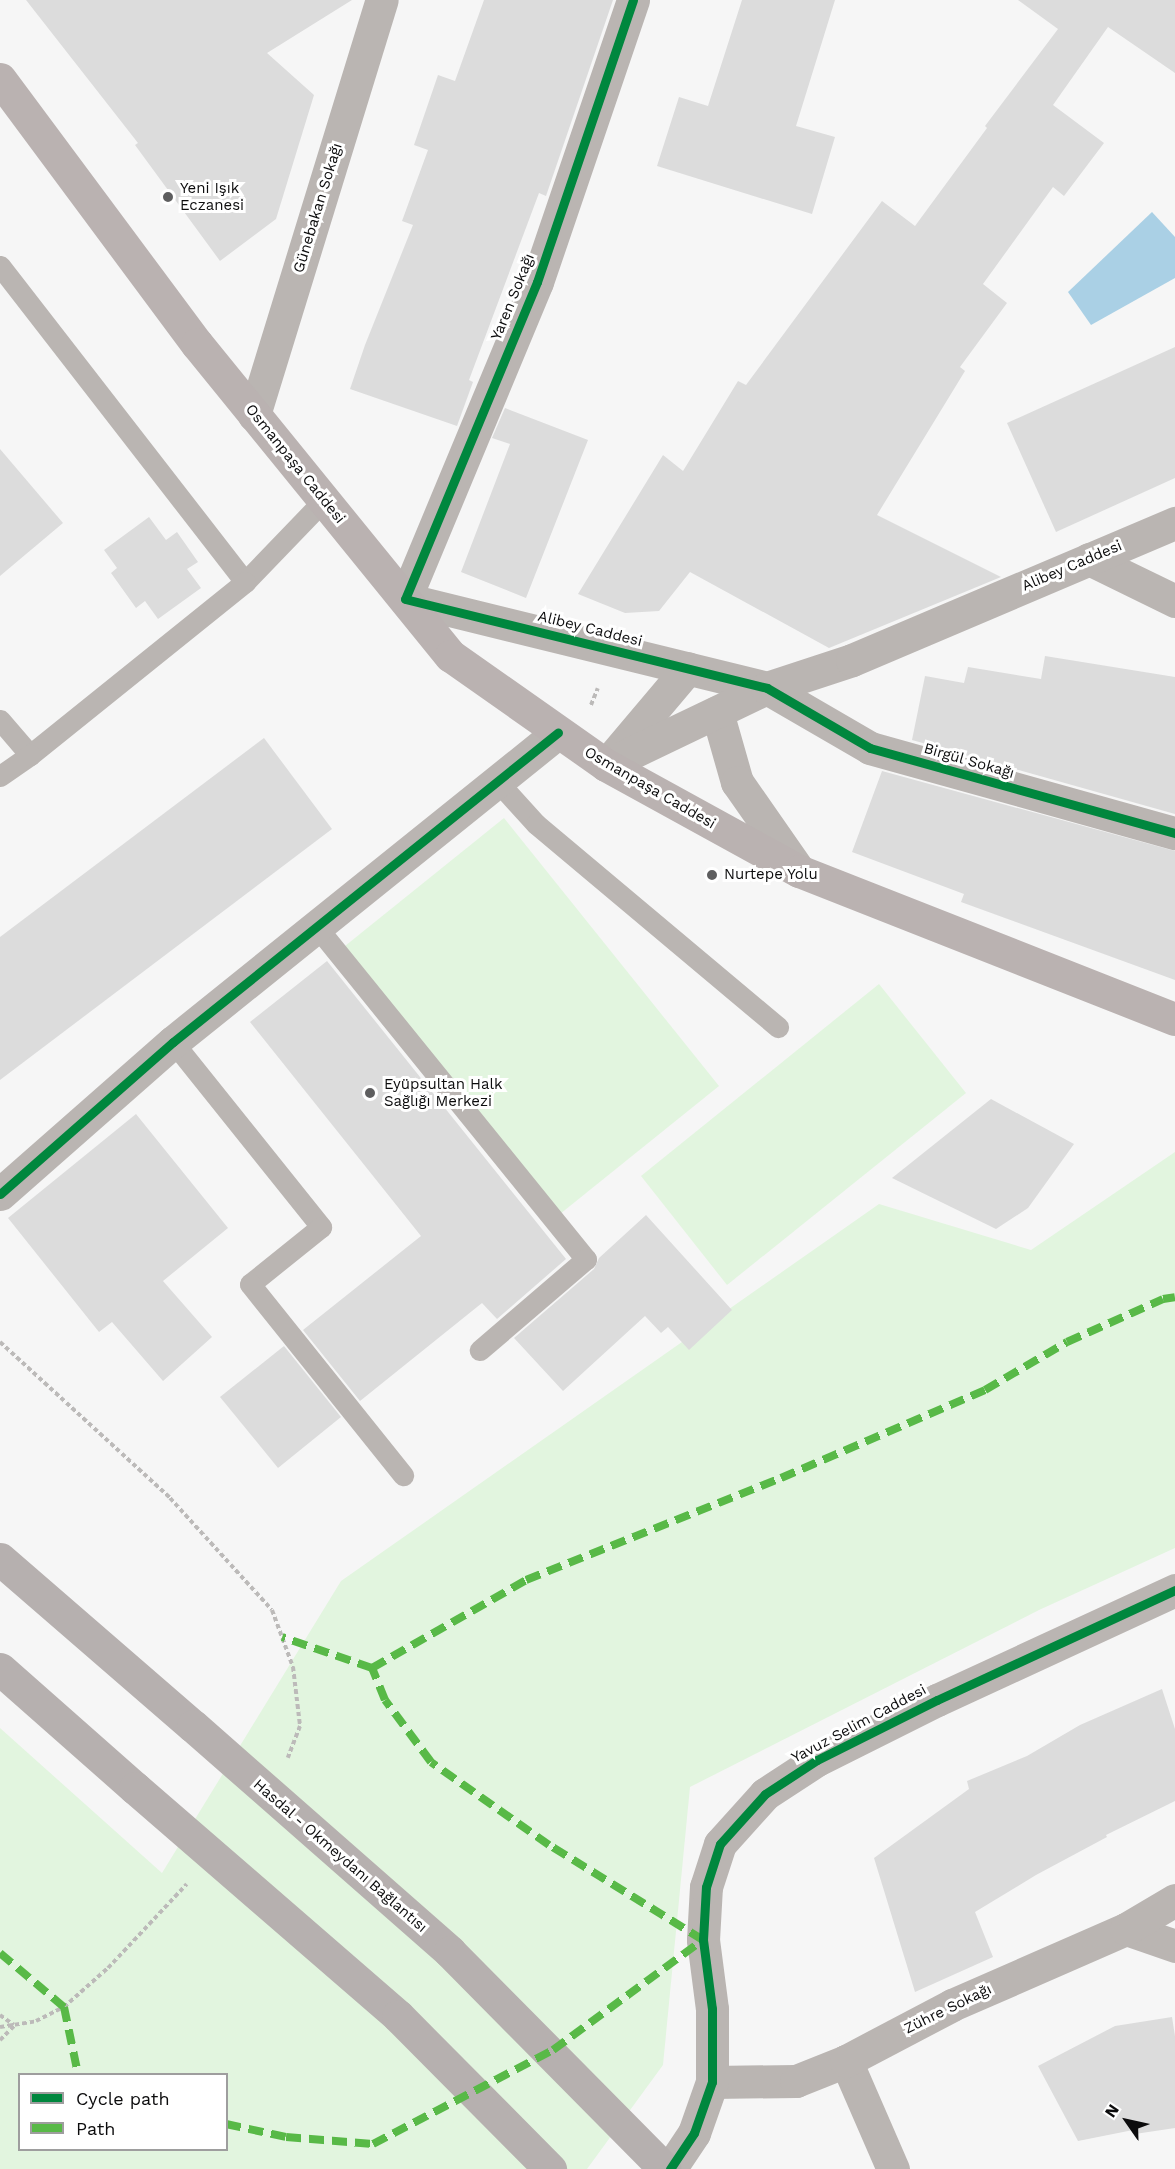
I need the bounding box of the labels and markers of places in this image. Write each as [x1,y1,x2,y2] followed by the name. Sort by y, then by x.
[180,179,244,214] place label: Yeni Işık Eczanesi
[161,190,175,204] marker: Yeni Işık Eczanesi
[724,866,818,884] place label: Nurtepe Yolu
[705,868,719,882] marker: Nurtepe Yolu
[384,1075,503,1110] place label: Eyüpsultan Halk Sağlığı Merkezi
[361,1084,379,1102] marker: Eyüpsultan Halk Sağlığı Merkezi

